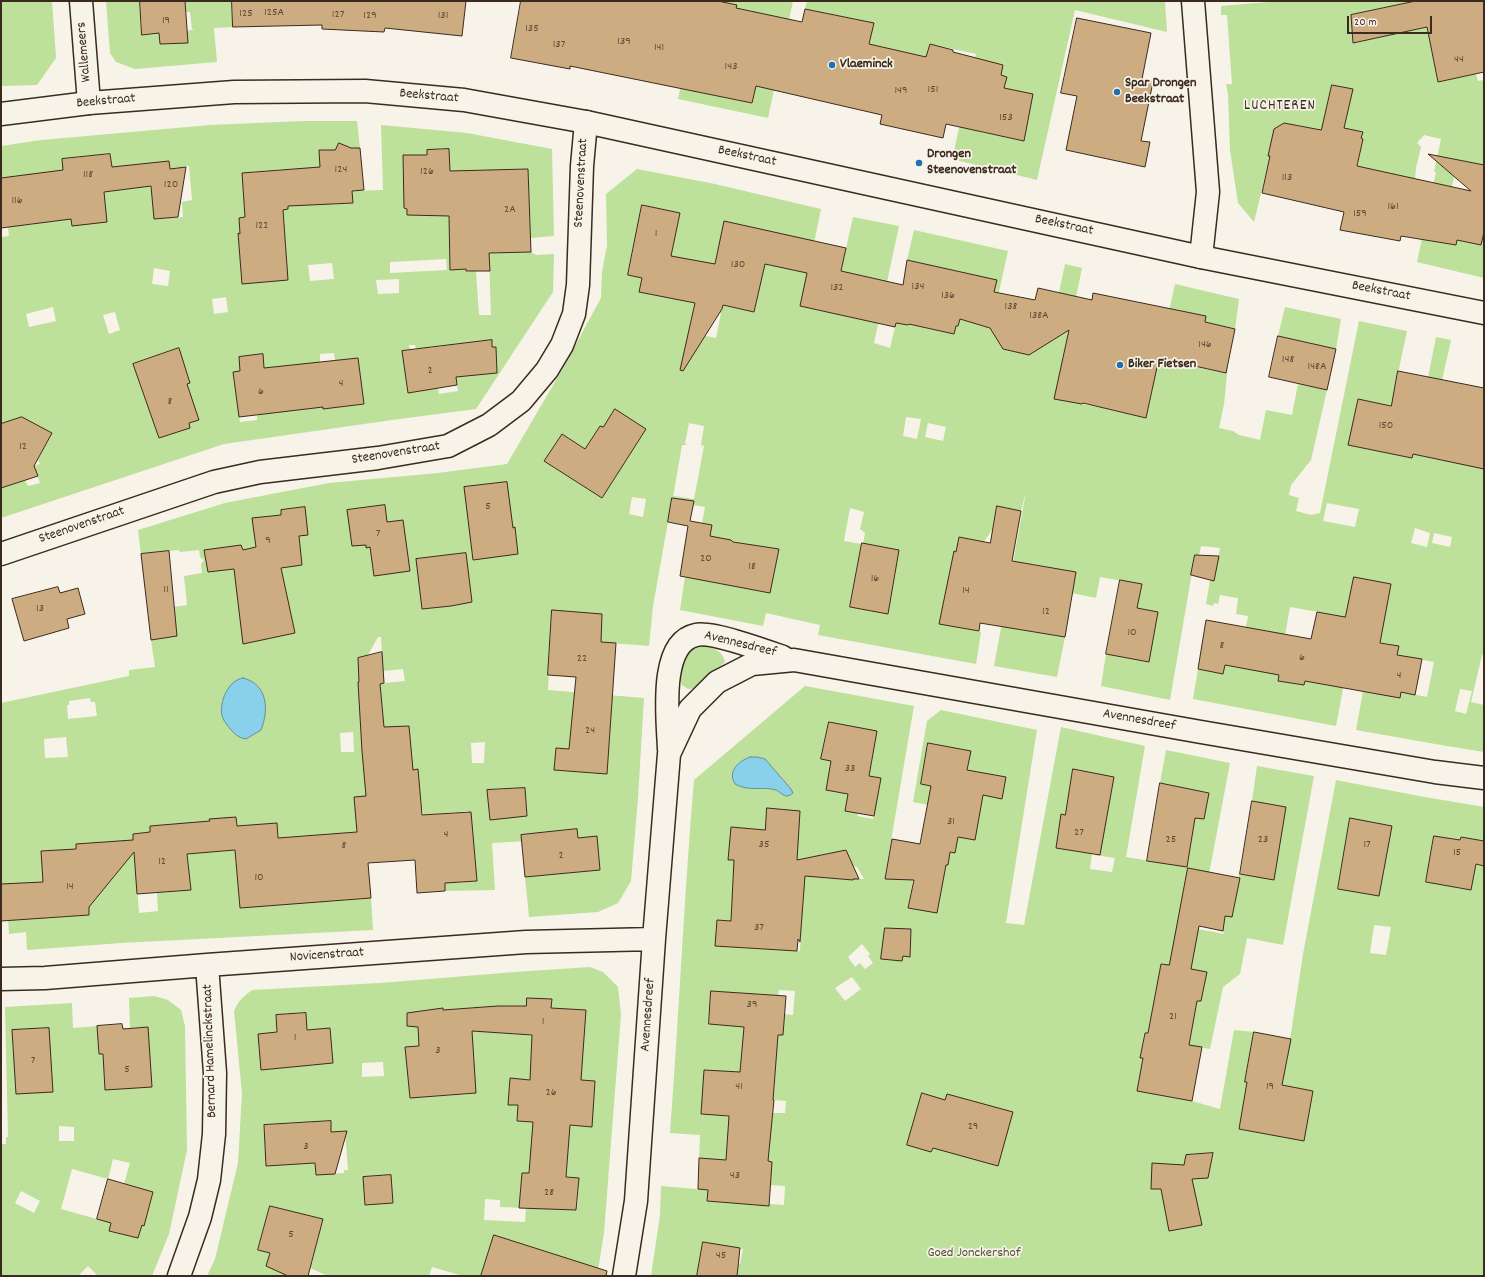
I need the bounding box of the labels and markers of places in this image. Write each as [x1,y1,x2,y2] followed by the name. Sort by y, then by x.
[840,57,893,73] place label: Vlaeminck
[827,60,837,70] marker: Vlaeminck
[1125,76,1196,108] place label: Spar Drongen Beekstraat
[1112,87,1122,97] marker: Spar Drongen Beekstraat
[927,147,1016,180] place label: Drongen Steenovenstraat
[914,158,924,168] marker: Drongen Steenovenstraat
[1128,357,1196,373] place label: Biker Fietsen
[1115,360,1125,370] marker: Biker Fietsen

